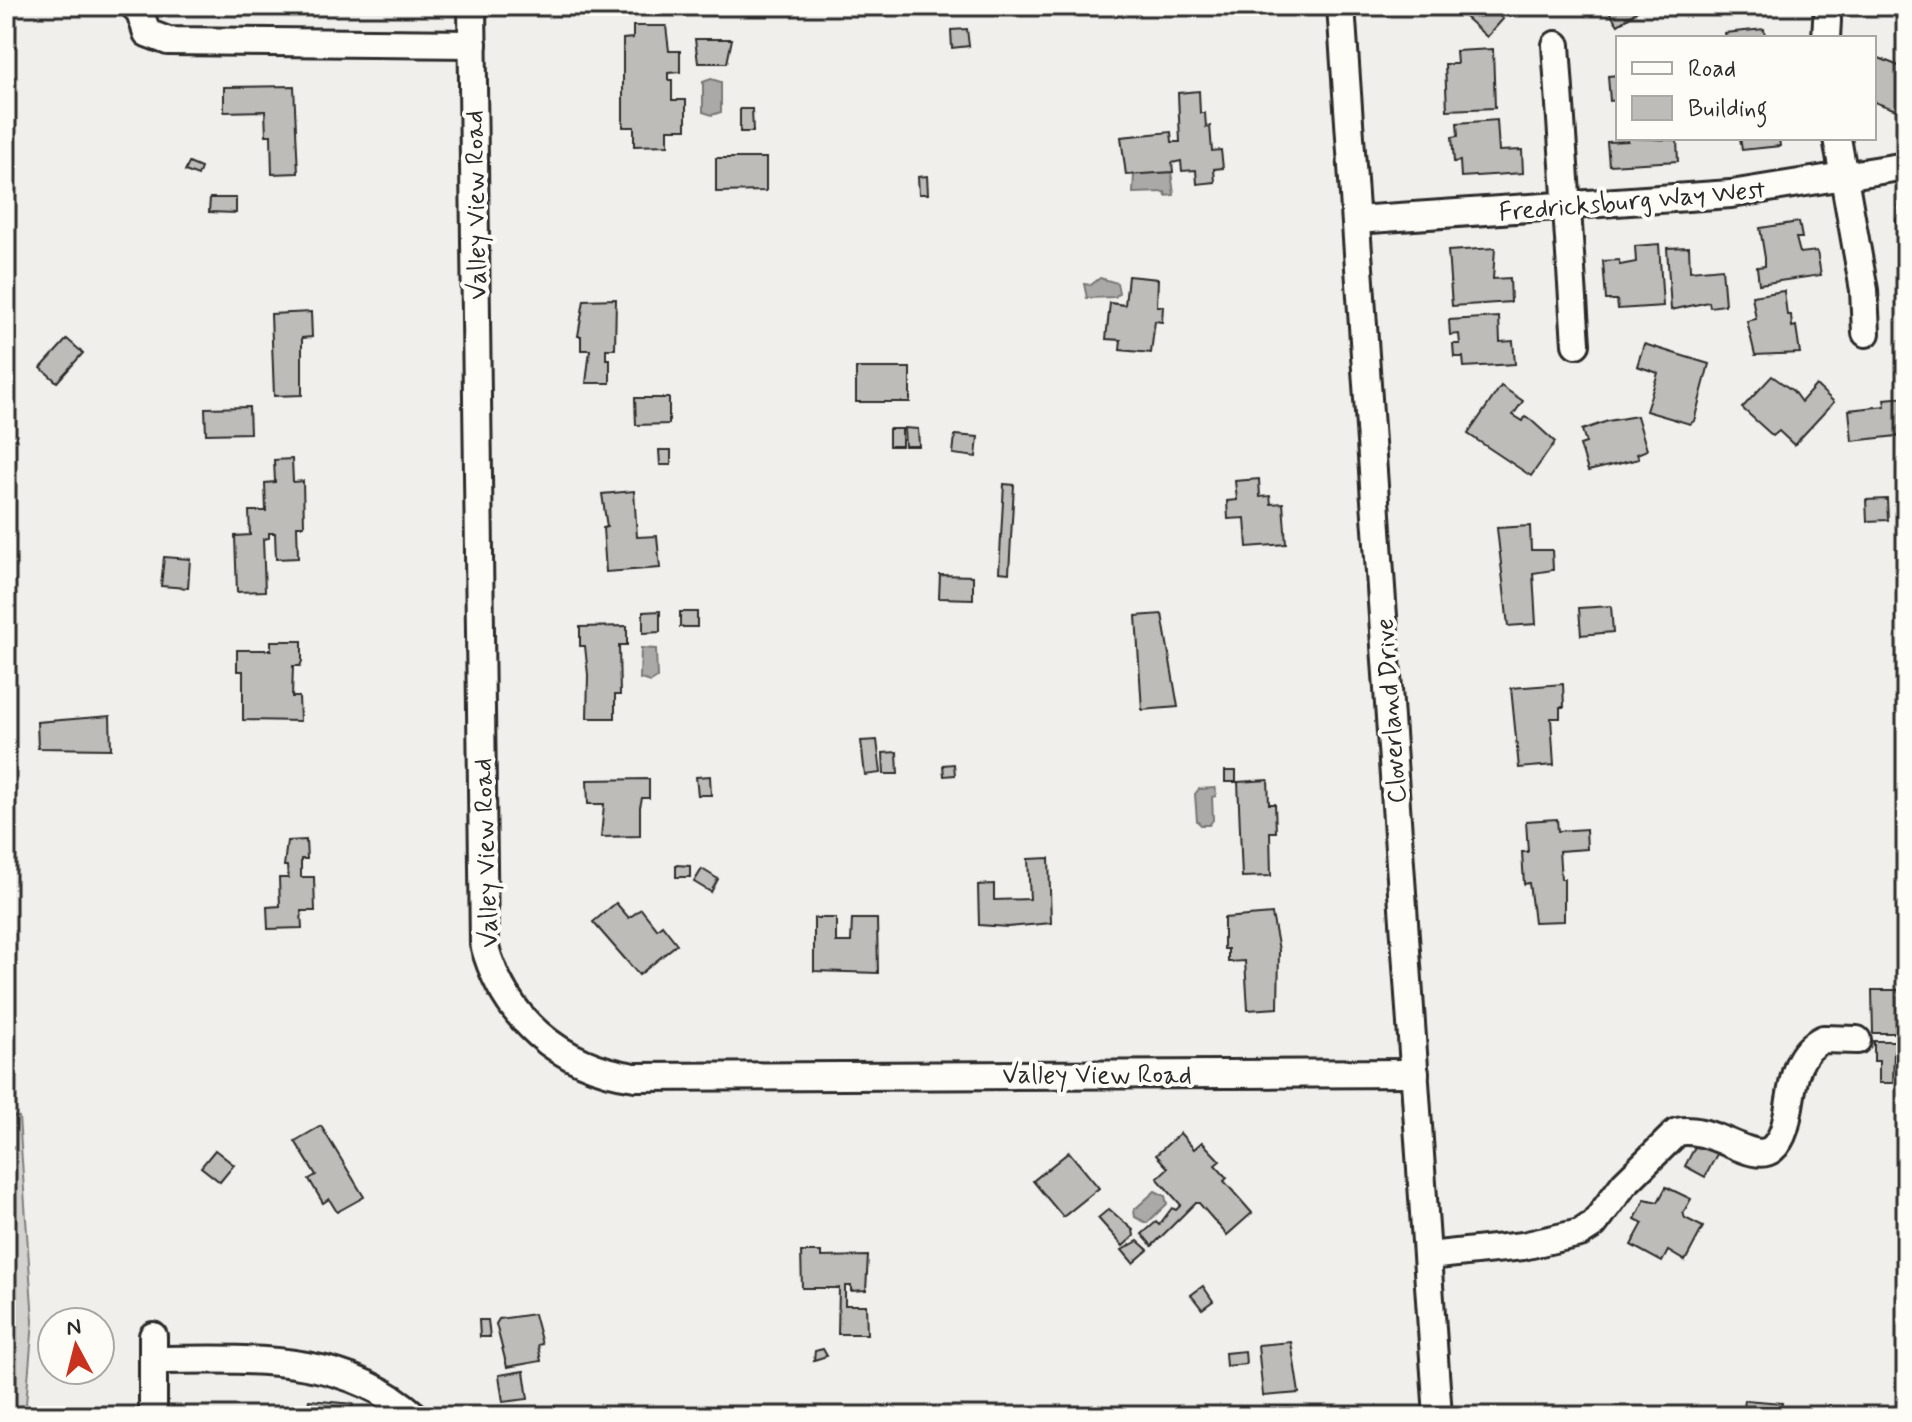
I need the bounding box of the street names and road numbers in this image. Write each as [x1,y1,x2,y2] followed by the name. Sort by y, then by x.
[458,110,496,300] street label: Valley View Road
[1498,173,1767,231] street label: Fredricksburg Way West
[1369,617,1415,805] street label: Cloverland Drive
[467,758,507,948] street label: Valley View Road
[1002,1059,1192,1093] street label: Valley View Road

